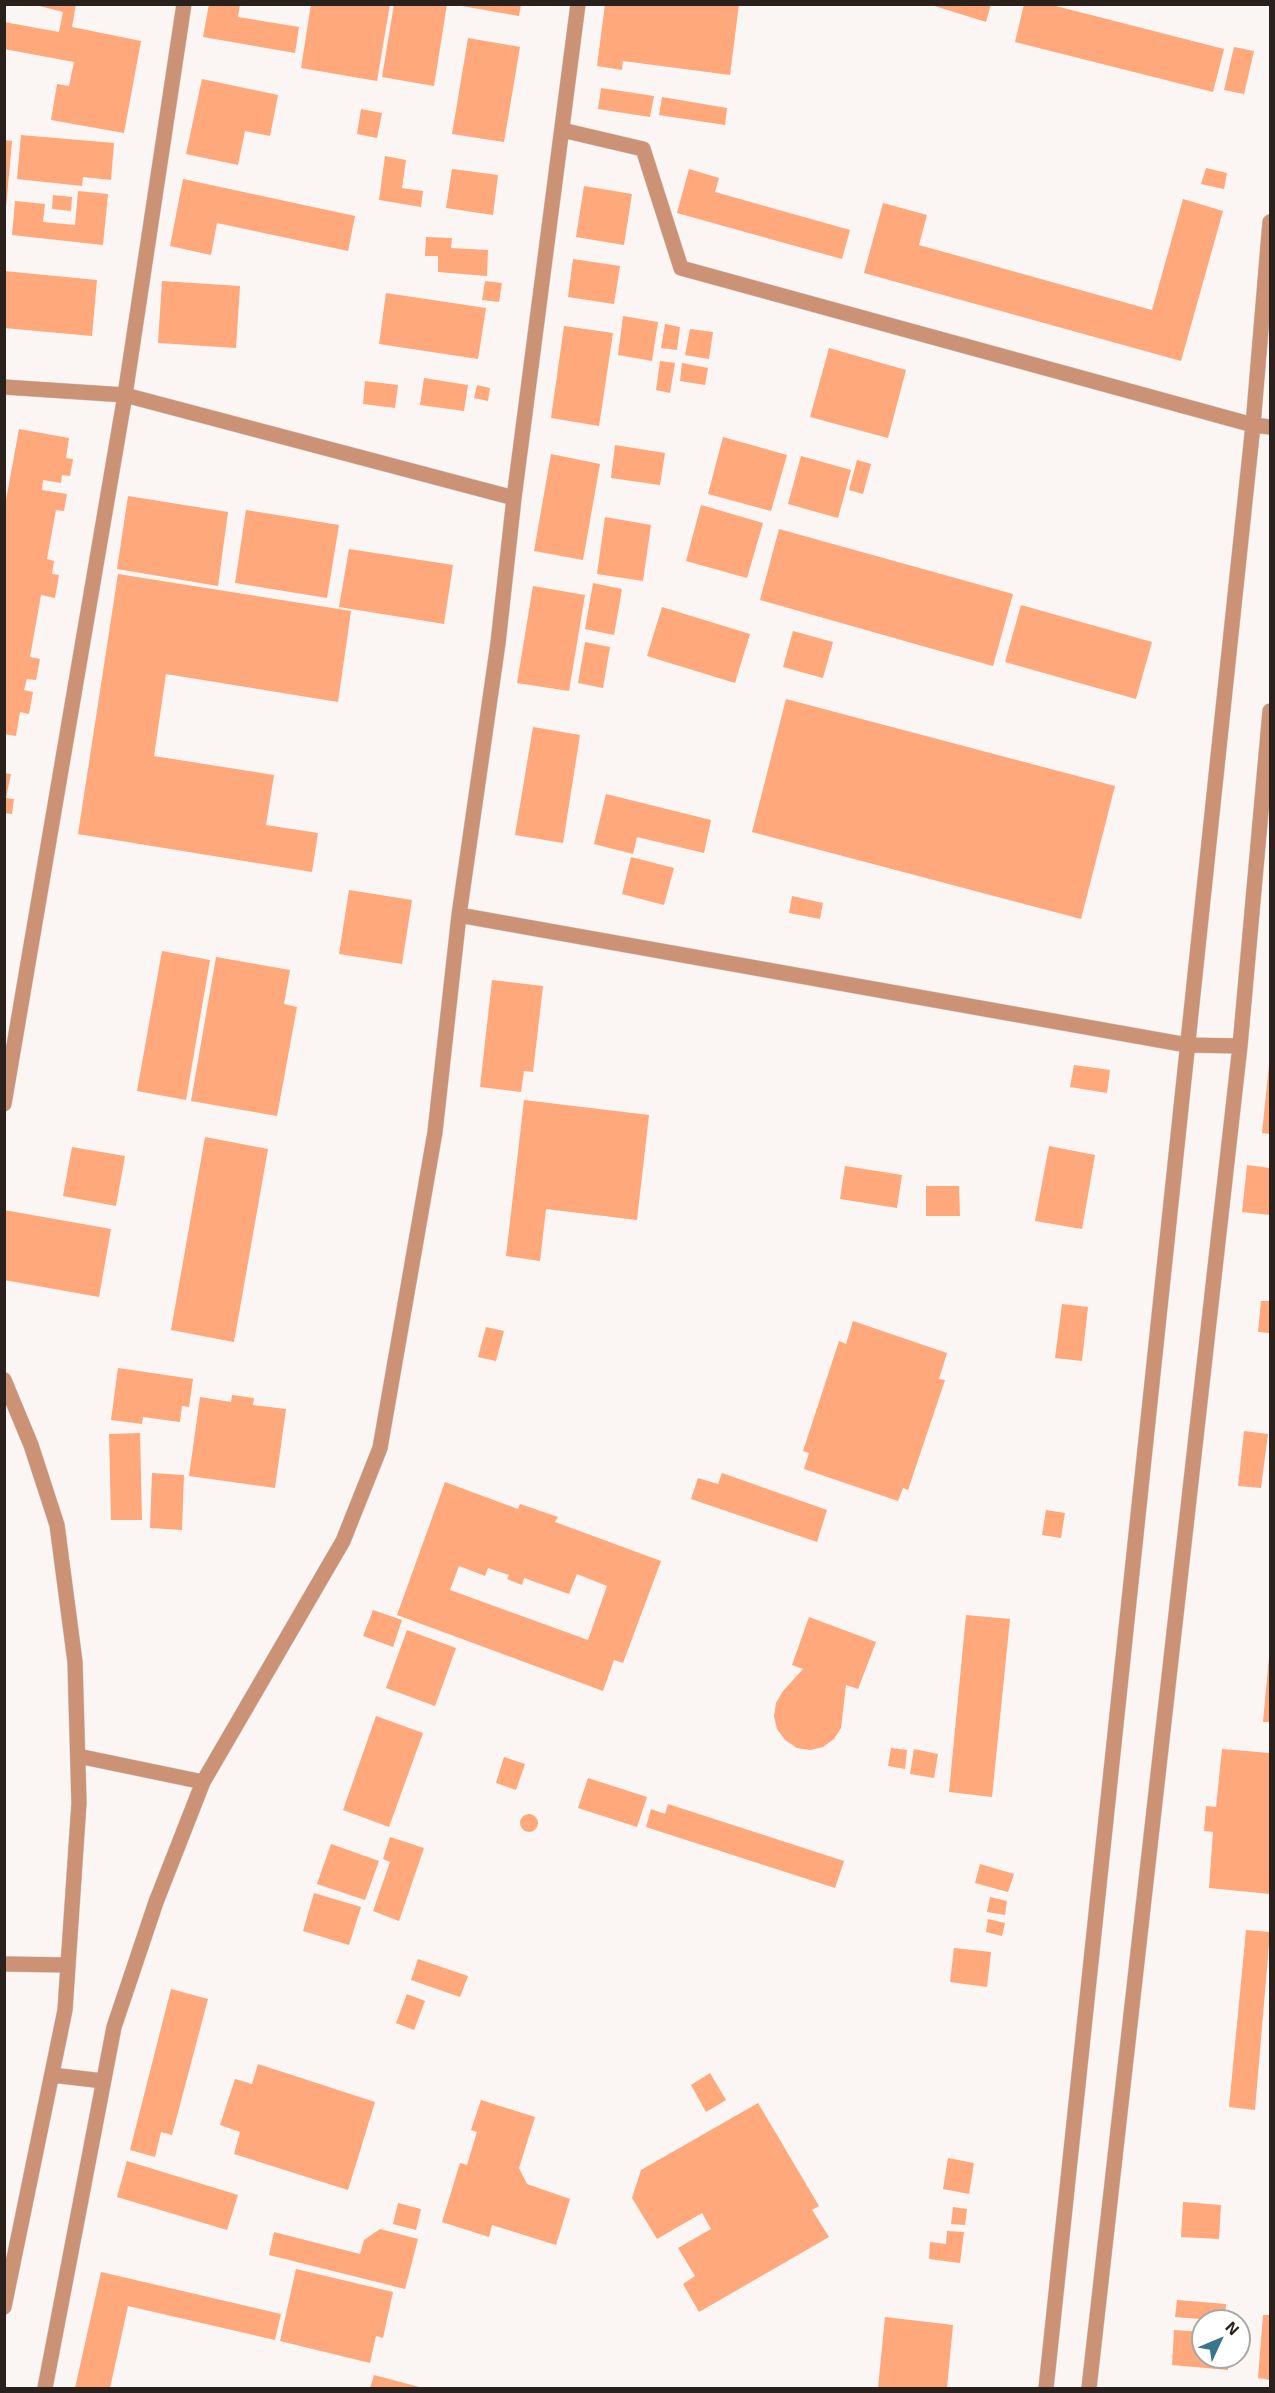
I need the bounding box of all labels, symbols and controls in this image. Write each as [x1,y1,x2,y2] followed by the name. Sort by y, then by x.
[1191,2309,1251,2369] north arrow
[1222,2317,1244,2338] text: N

